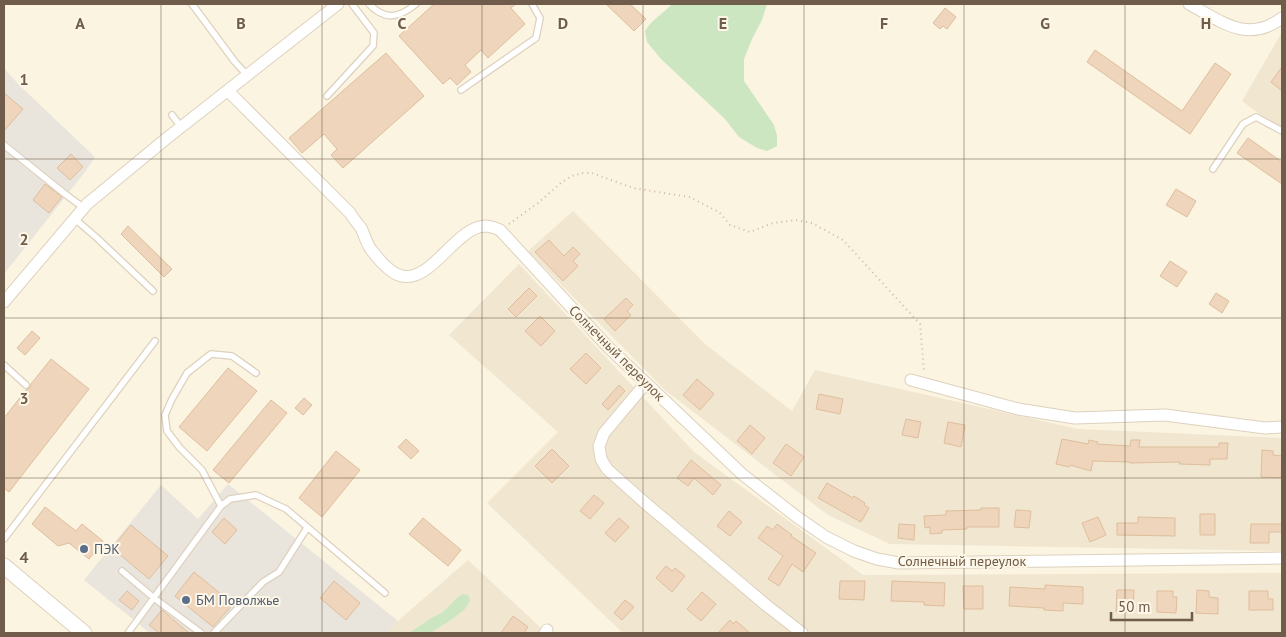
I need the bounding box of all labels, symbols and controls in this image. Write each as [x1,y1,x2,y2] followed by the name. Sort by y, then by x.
[75,13,85,33] text: A
[236,13,246,33] text: B
[398,13,407,33] text: C
[558,13,568,33] text: D
[719,13,727,33] text: E
[880,13,888,33] text: F
[1040,13,1050,33] text: G
[1201,13,1211,33] text: H
[19,69,29,89] text: 1
[19,229,29,249] text: 2
[565,301,669,405] street label: Солнечный переулок
[19,388,29,408] text: 3
[94,540,120,558] place label: ПЭК
[78,543,90,555] marker: ПЭК
[19,547,29,567] text: 4
[898,552,1026,570] street label: Солнечный переулок
[1111,590,1192,622] scale bar
[196,591,279,609] place label: БМ Поволжье
[180,594,192,606] marker: БМ Поволжье
[1118,597,1151,616] text: 50 m

